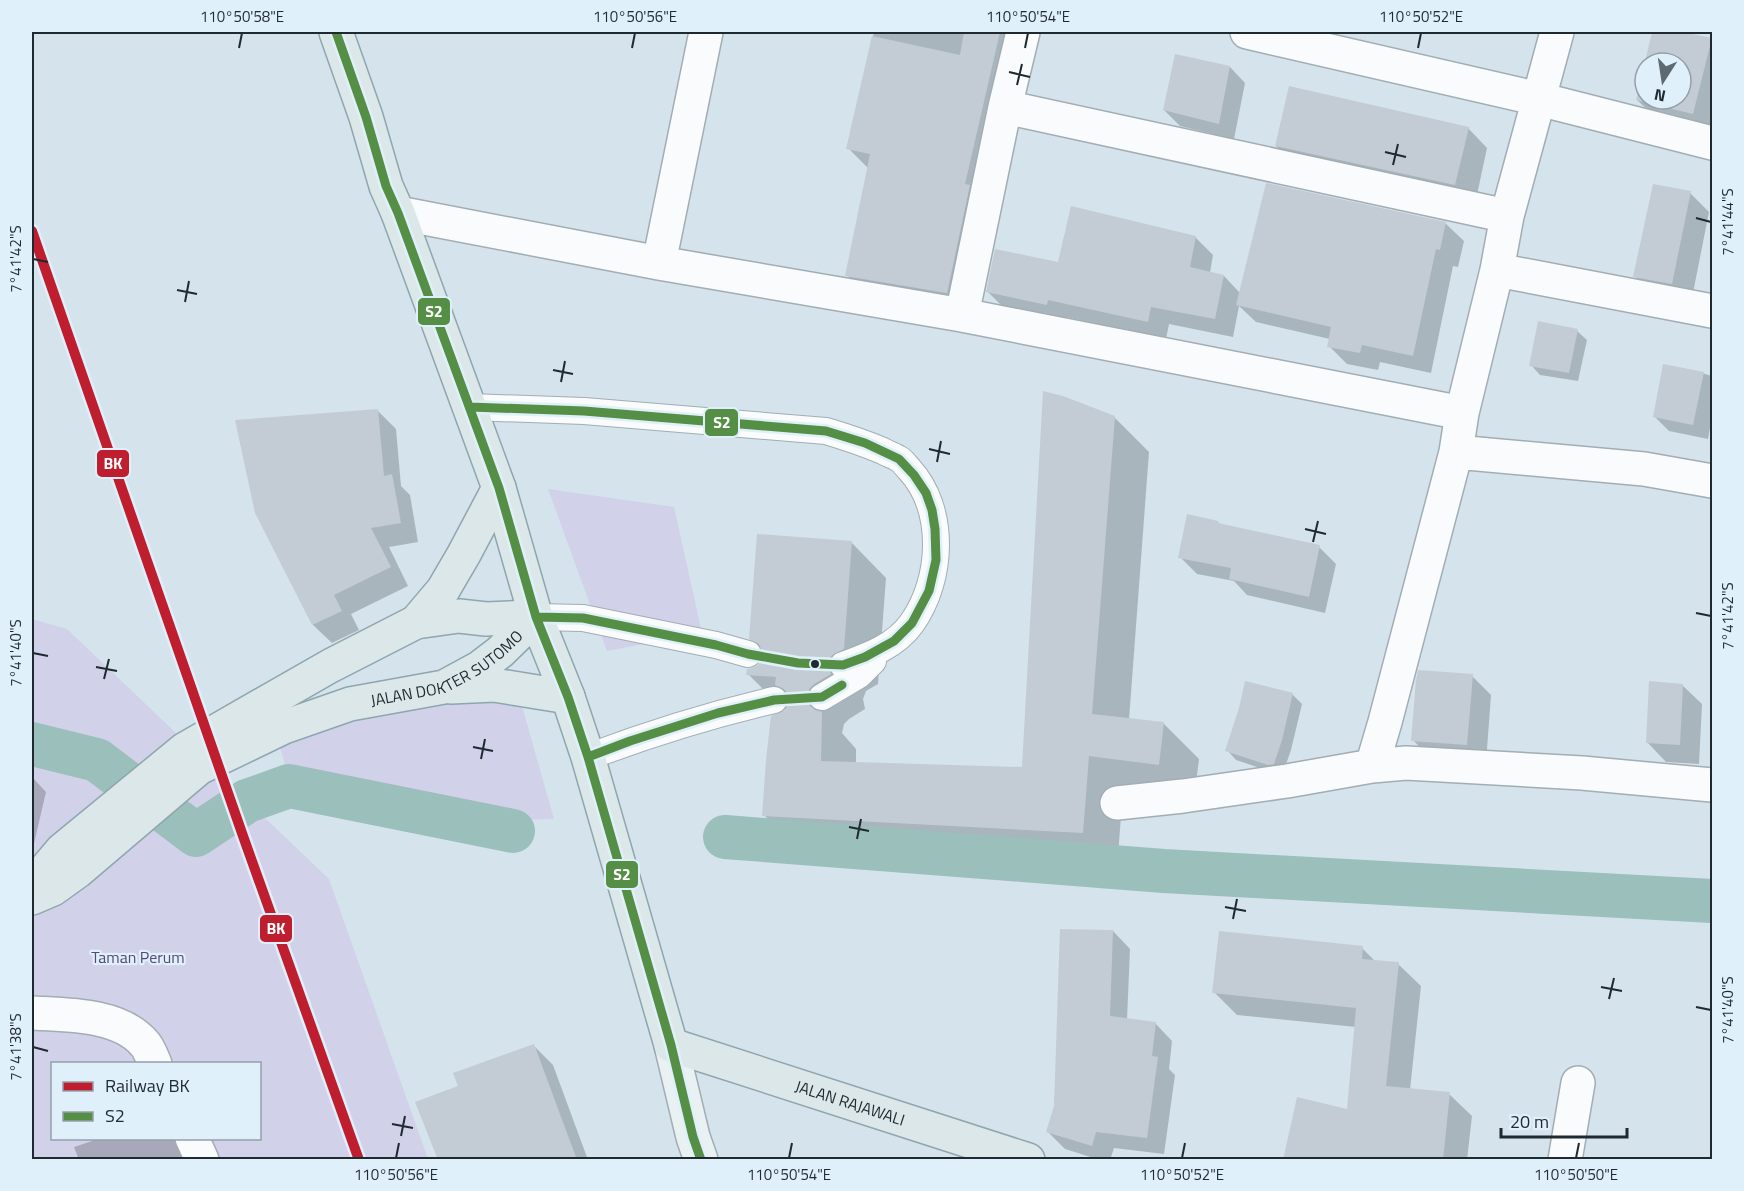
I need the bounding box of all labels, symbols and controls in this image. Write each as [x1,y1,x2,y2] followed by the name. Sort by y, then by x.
[200,5,284,28] text: 110°50'58"E
[593,5,677,28] text: 110°50'56"E
[986,5,1070,28] text: 110°50'54"E
[1379,5,1463,28] text: 110°50'52"E
[1633,51,1693,111] north arrow
[1652,83,1668,109] text: N
[1716,188,1739,256] text: 7°41'44"S
[4,225,27,293] text: 7°41'42"S
[417,297,451,326] line badge: S2
[425,299,443,323] text: S2
[704,408,739,437] line badge: S2
[713,410,731,434] text: S2
[96,449,130,478] line badge: BK
[103,451,123,475] text: BK
[1716,582,1739,650] text: 7°41'42"S
[4,619,27,687] text: 7°41'40"S
[369,624,528,712] street label: JALAN DOKTER SUTOMO
[809,658,821,670] unlabelled marker
[605,860,639,889] line badge: S2
[613,862,631,886] text: S2
[259,914,293,943] line badge: BK
[266,916,286,940] text: BK
[91,945,185,969] park label: Taman Perum
[1716,976,1739,1044] text: 7°41'40"S
[4,1013,27,1081] text: 7°41'38"S
[51,1062,261,1140] legend
[105,1072,190,1099] text: Railway BK
[792,1074,908,1132] street label: JALAN RAJAWALI
[1501,1101,1627,1139] scale bar
[105,1102,125,1129] text: S2
[1510,1108,1549,1135] text: 20 m
[354,1163,438,1186] text: 110°50'56"E
[747,1163,831,1186] text: 110°50'54"E
[1140,1163,1224,1186] text: 110°50'52"E
[1534,1163,1618,1186] text: 110°50'50"E

